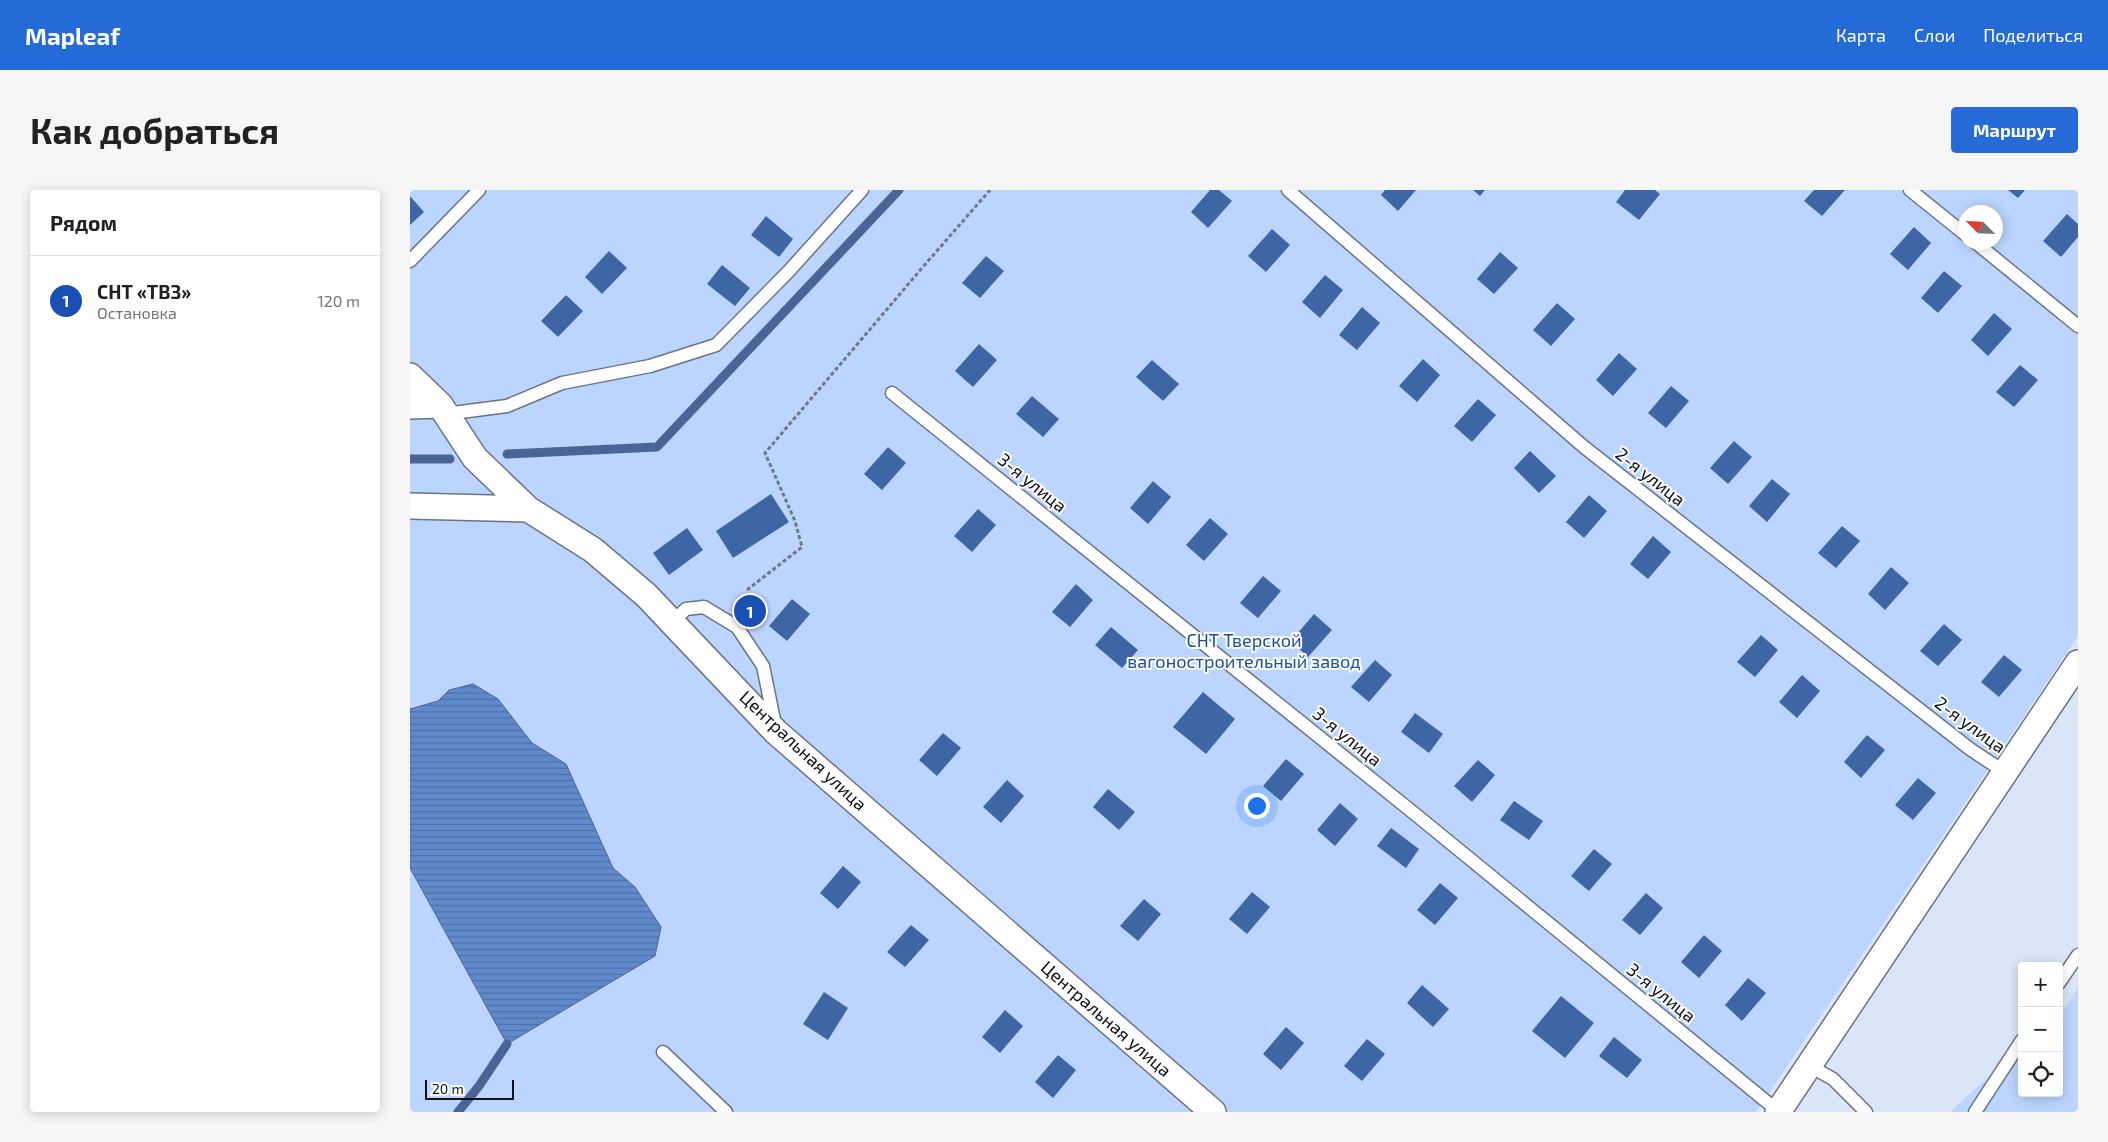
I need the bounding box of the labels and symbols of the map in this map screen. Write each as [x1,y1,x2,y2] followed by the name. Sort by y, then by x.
[1958,205,2003,250] north arrow
[1611,442,1690,510] street label: 2-я улица
[994,448,1071,517] street label: 3-я улица
[734,592,766,630] pin: 1
[1127,629,1361,672] park label: СНТ Тверской вагоностроительный завод
[736,686,872,815] street label: Центральная улица
[1931,691,2010,757] street label: 2-я улица
[1309,702,1386,771] street label: 3-я улица
[1244,793,1270,819] your location
[1037,956,1176,1081] street label: Центральная улица
[1623,958,1700,1027] street label: 3-я улица
[425,1077,514,1100] scale bar

